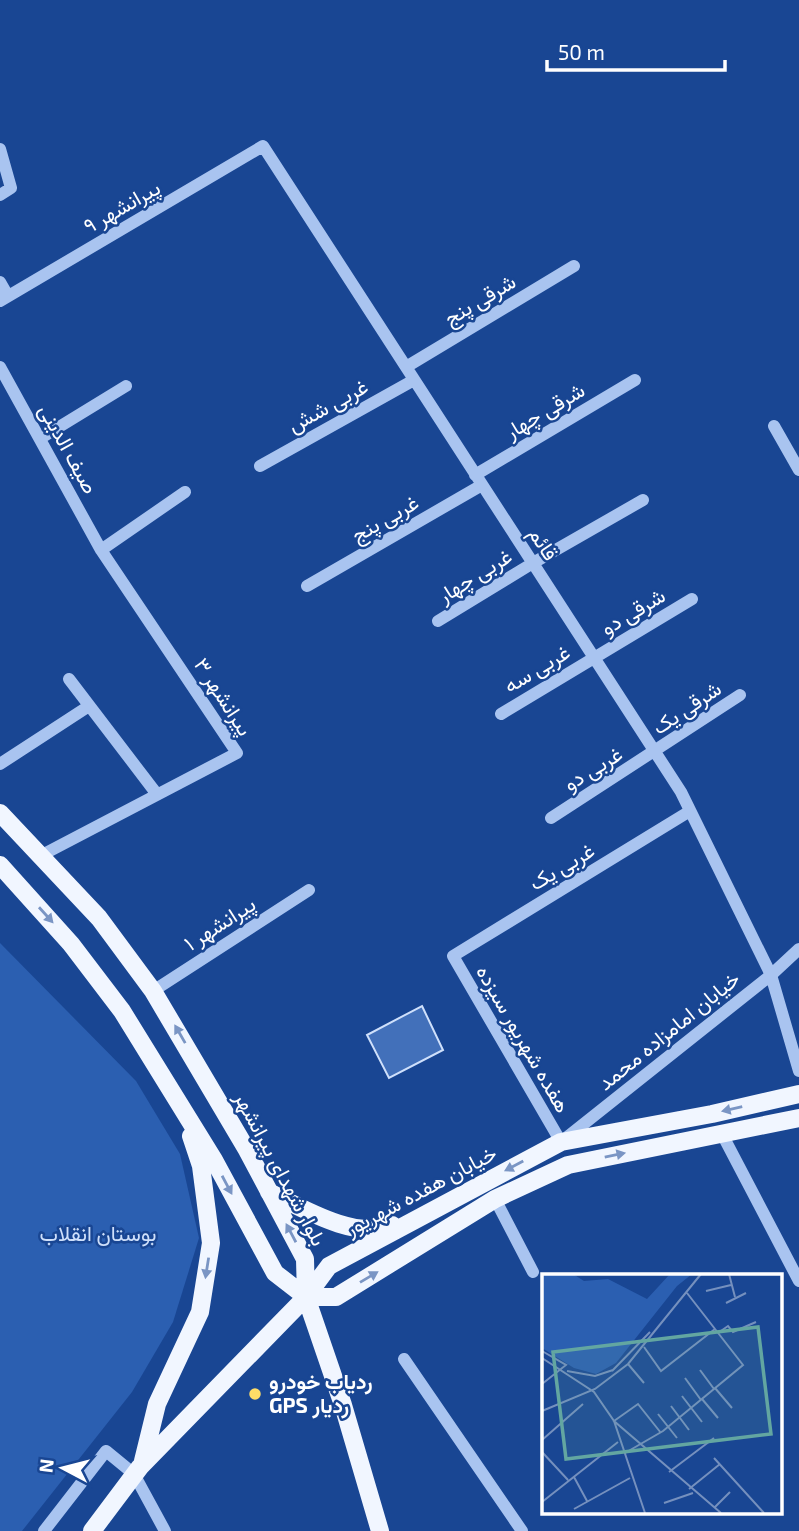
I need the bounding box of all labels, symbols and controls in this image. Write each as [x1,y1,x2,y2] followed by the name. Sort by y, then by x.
[547,28,726,72] scale bar
[558,39,605,64] text: 50 m
[79,174,165,240] street label: پیرانشهر ۹
[439,268,521,332] street label: شرقی پنج
[283,373,373,439] street label: غربی شش
[499,376,590,446] street label: شرقی چهار
[34,399,104,498] street label: صیف الدینی
[346,489,424,549] street label: غربی پنج
[522,522,564,566] street label: قائم
[432,542,517,610] street label: غربی چهار
[596,582,670,641] street label: شرقی دو
[499,638,575,699] street label: غربی سه
[187,652,259,742] street label: پیرانشهر ۳
[647,675,726,740] street label: شرقی یک
[558,740,627,797] street label: غربی دو
[524,837,599,897] street label: غربی یک
[179,890,261,958] street label: پیرانشهر ۱
[38,906,54,924] one-way arrow
[470,960,577,1117] street label: هفده شهریور سیزده
[592,965,745,1096] street label: خیابان امامزاده محمد
[174,1025,186,1044] one-way arrow
[227,1086,332,1251] street label: بلوار شهدای پیرانشهر
[721,1104,743,1115] one-way arrow
[339,1139,501,1242] street label: خیابان هفده شهریور
[604,1150,626,1161] one-way arrow
[504,1161,524,1172] one-way arrow
[221,1175,233,1194] one-way arrow
[40,1220,156,1247] park label: بوستان انقلاب
[285,1223,297,1242] one-way arrow
[201,1257,212,1279] one-way arrow
[359,1270,378,1283] one-way arrow
[542,1274,782,1514] inset map
[269,1368,373,1419] place label: ردیاب خودرو GPS ردیار
[247,1386,263,1402] marker: ردیاب خودرو GPS ردیار
[28,1433,98,1503] north arrow
[33,1458,58,1474] text: N

